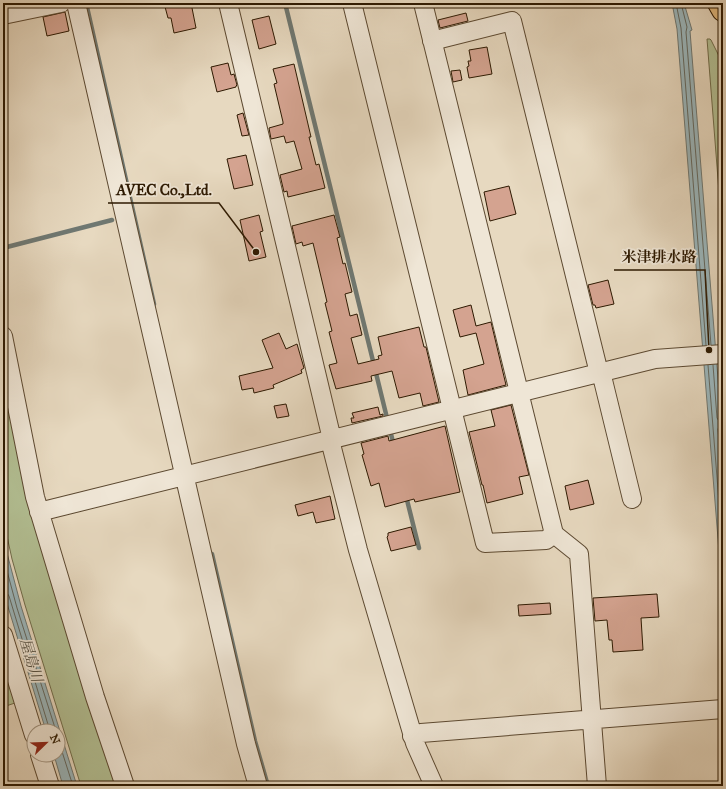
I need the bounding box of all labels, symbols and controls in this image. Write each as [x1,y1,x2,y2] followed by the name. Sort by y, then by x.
[108,176,219,203] callout: AVEC Co.,Ltd.
[115,181,212,199] text: AVEC Co.,Ltd.
[614,243,705,270] callout: 米津排水路
[621,248,697,266] text: 米津排水路
[16,636,47,686] water label: 屋島川
[26,723,66,763] north arrow
[47,732,63,747] text: N

